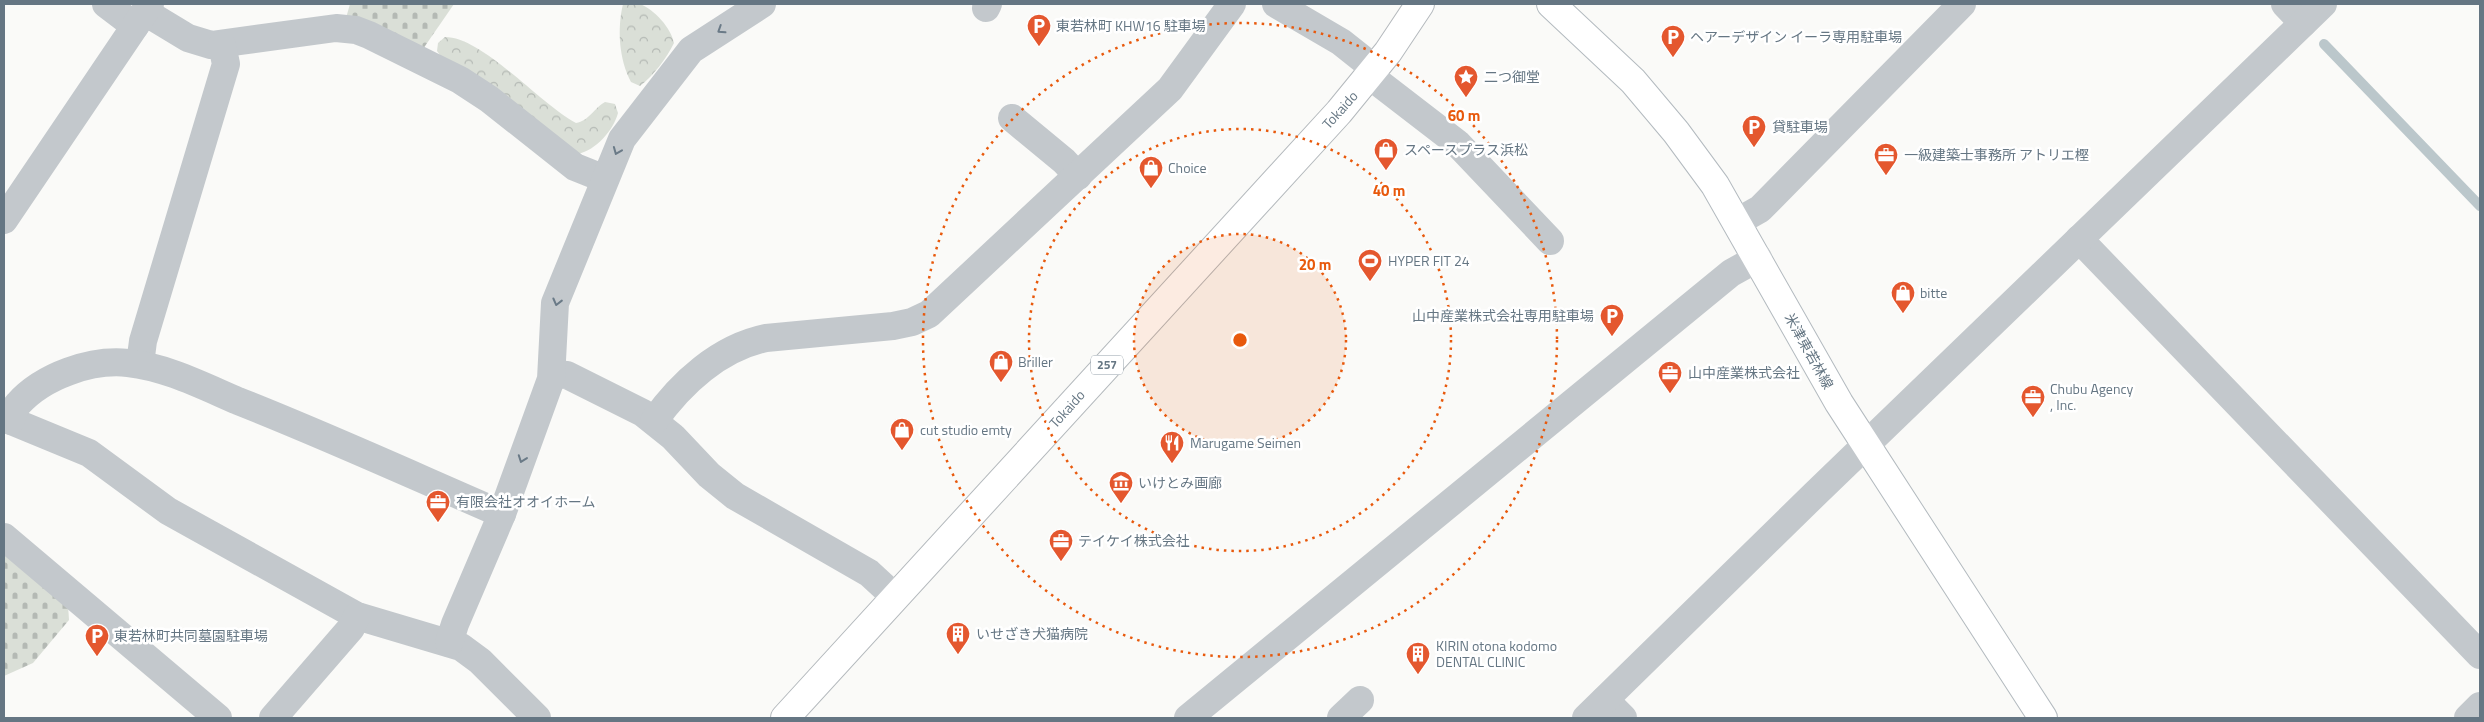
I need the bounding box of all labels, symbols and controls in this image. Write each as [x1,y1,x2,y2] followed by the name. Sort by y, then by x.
[1026,13,1052,47] parking icon: 東若林町 KHW16 駐車場
[1056,15,1206,36] place label: 東若林町 KHW16 駐車場
[718,24,727,33] one-way arrow
[1660,24,1686,58] parking icon: ヘアーデザイン イーラ専用駐車場
[1690,26,1902,47] place label: ヘアーデザイン イーラ専用駐車場
[1453,64,1479,98] place icon: 二つ御堂
[1484,66,1540,87] place label: 二つ御堂
[1317,86,1362,133] street label: Tokaido
[1448,104,1480,127] text: 60 m
[1741,114,1767,148] parking icon: 貸駐車場
[1772,116,1828,137] place label: 貸駐車場
[1373,137,1399,171] shop icon: スペースプラス浜松
[1404,139,1528,160] place label: スペースプラス浜松
[1873,142,1899,176] office icon: 一級建築士事務所 アトリエ樫
[1904,144,2089,165] place label: 一級建築士事務所 アトリエ樫
[612,146,623,155] one-way arrow
[1138,155,1164,189] shop icon: Choice
[1168,157,1207,178] place label: Choice
[1373,179,1405,202] text: 40 m
[1357,248,1383,282] sports icon: HYPER FIT 24
[1388,250,1470,271] place label: HYPER FIT 24
[1299,253,1331,276] text: 20 m
[1890,280,1916,314] shop icon: bitte
[1920,282,1947,303] place label: bitte
[552,298,563,306] one-way arrow
[1599,303,1625,337] parking icon: 山中産業株式会社専用駐車場
[1412,305,1594,326] place label: 山中産業株式会社専用駐車場
[1780,309,1839,393] street label: 米津東若林線
[1231,331,1249,349] centre of rings
[988,349,1014,383] shop icon: Briller
[1018,351,1053,372] place label: Briller
[1091,356,1123,374] road number: 257
[1657,360,1683,394] office icon: 山中産業株式会社
[1688,362,1800,383] place label: 山中産業株式会社
[2050,378,2134,415] place label: Chubu Agency , Inc.
[2020,384,2046,418] office icon: Chubu Agency , Inc.
[1044,385,1089,432] street label: Tokaido
[889,417,915,451] shop icon: cut studio emty
[920,419,1012,440] place label: cut studio emty
[1159,430,1185,464] restaurant icon: Marugame Seimen
[1190,432,1301,453] place label: Marugame Seimen
[518,454,528,463] one-way arrow
[1108,470,1134,504] museum icon: いけとみ画廊
[1138,472,1222,493] place label: いけとみ画廊
[425,489,451,523] office icon: 有限会社オオイホーム
[456,491,596,512] place label: 有限会社オオイホーム
[1048,528,1074,562] office icon: テイケイ株式会社
[1078,530,1190,551] place label: テイケイ株式会社
[945,621,971,655] building icon: いせざき犬猫病院
[84,623,110,657] parking icon: 東若林町共同墓園駐車場
[976,623,1088,644] place label: いせざき犬猫病院
[114,625,268,646] place label: 東若林町共同墓園駐車場
[1436,635,1557,672] place label: KIRIN otona kodomo DENTAL CLINIC
[1405,641,1431,675] building icon: KIRIN otona kodomo DENTAL CLINIC

